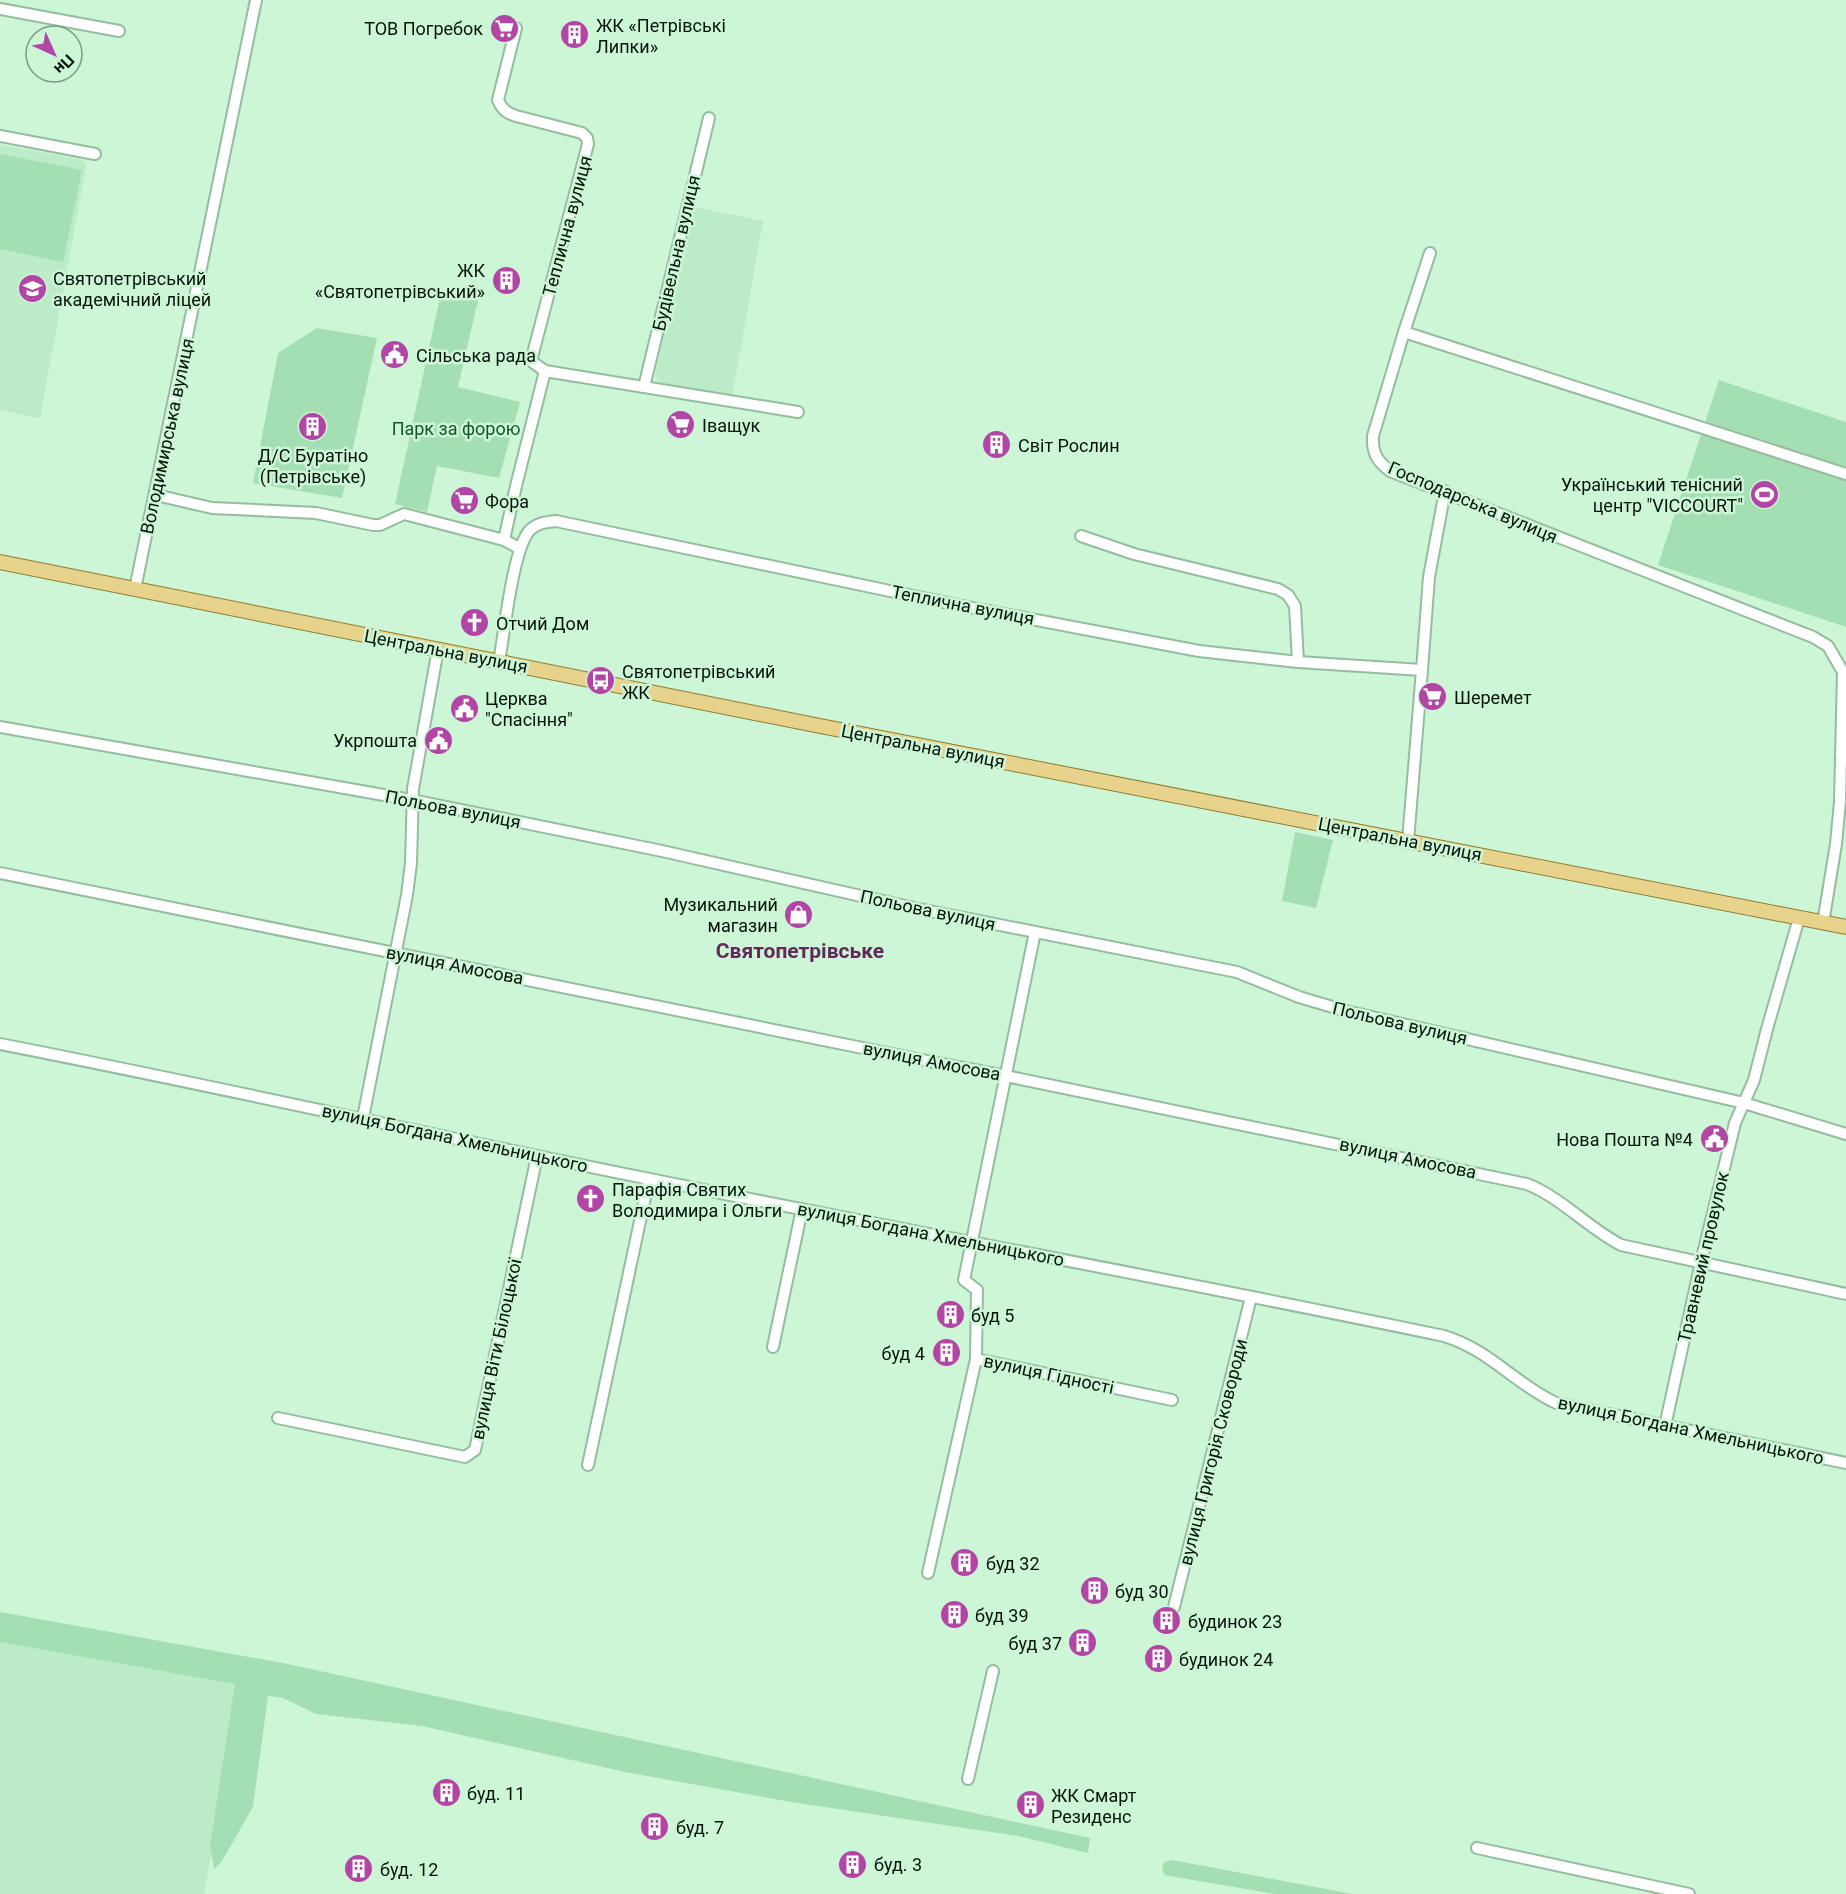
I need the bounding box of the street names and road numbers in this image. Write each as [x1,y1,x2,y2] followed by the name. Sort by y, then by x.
[538,153,596,299] street label: Теплична вулиця
[648,173,704,333] street label: Будівельна вулиця
[136,336,198,536] street label: Володимирська вулиця
[1385,457,1561,547] street label: Господарська вулиця
[890,581,1036,629] street label: Теплична вулиця
[362,625,530,677] street label: Центральна вулиця
[839,720,1007,772] street label: Центральна вулиця
[383,786,523,832] street label: Польова вулиця
[1316,813,1484,865] street label: Центральна вулиця
[858,885,998,935] street label: Польова вулиця
[385,941,525,989] street label: вулиця Амосова
[1331,997,1469,1049] street label: Польова вулиця
[862,1037,1002,1085] street label: вулиця Амосова
[320,1100,590,1176] street label: вулиця Богдана Хмельницького
[1338,1133,1478,1183] street label: вулиця Амосова
[1673,1169,1733,1345] street label: Травневий провулок
[796,1198,1066,1270] street label: вулиця Богдана Хмельницького
[467,1255,526,1441] street label: вулиця Віти Білоцької
[1175,1337,1251,1567] street label: вулиця Григорія Сковороди
[982,1350,1116,1398] street label: вулиця Гідності
[1556,1392,1826,1468] street label: вулиця Богдана Хмельницького

